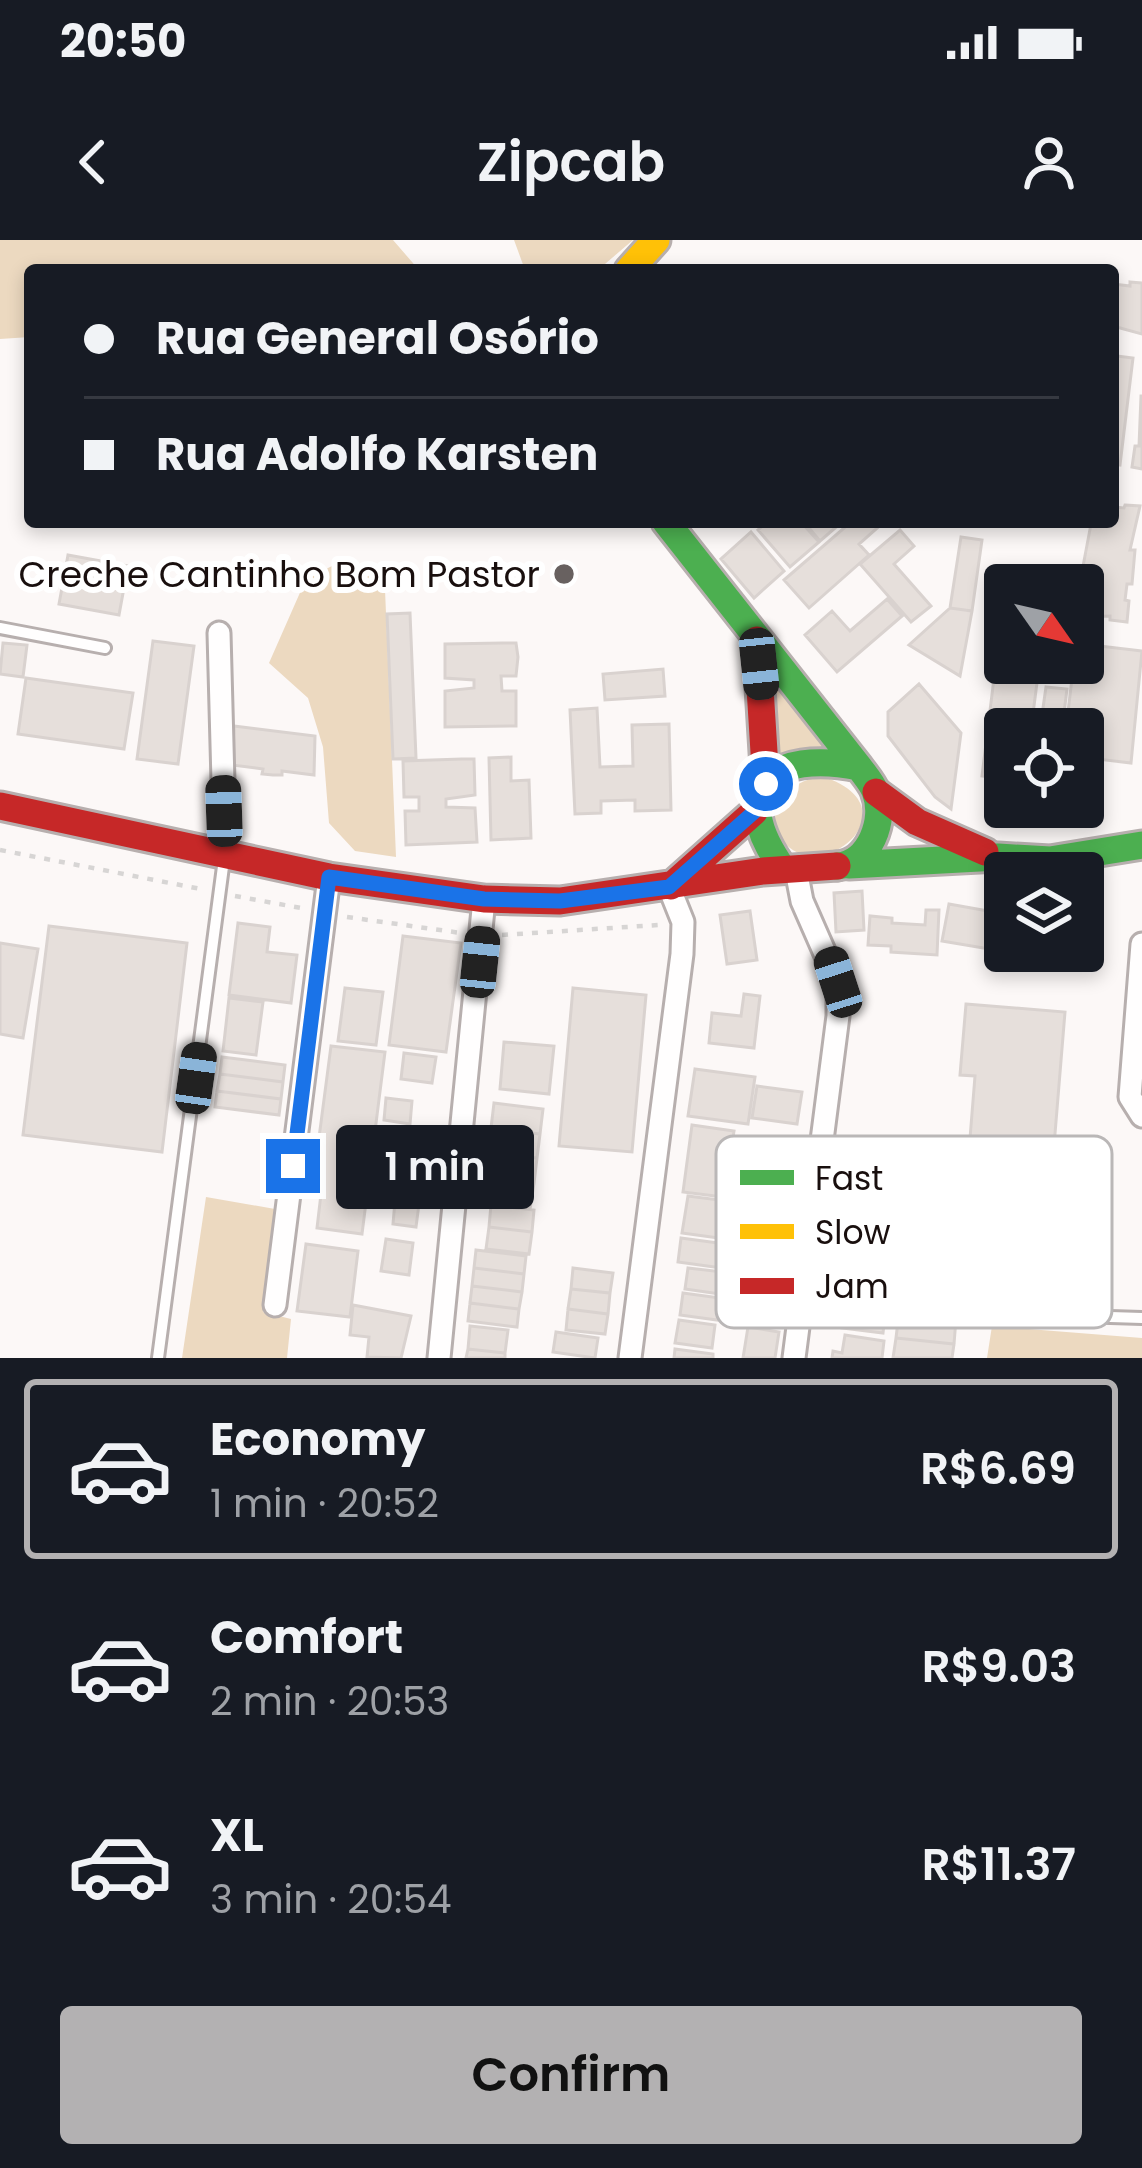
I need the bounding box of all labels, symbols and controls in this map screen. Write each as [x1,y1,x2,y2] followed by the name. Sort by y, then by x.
[60,10,186,73] text: 20:50
[477,124,665,200] text: Zipcab
[60,129,126,195] icon: back
[1016,129,1082,195] icon: person
[156,307,599,370] text: Rua General Osório
[156,423,598,486] text: Rua Adolfo Karsten
[18,549,540,600] place label: Creche Cantinho Bom Pastor
[551,561,577,587] marker: Creche Cantinho Bom Pastor
[984,564,1104,684] north arrow
[984,564,1104,972] map controls
[737,626,781,702] car
[984,708,1104,828] button: locate
[739,757,793,811] route start
[205,774,243,848] car
[984,852,1104,972] button: layers
[458,924,502,1000] car
[810,942,866,1022] car
[173,1040,219,1116] car
[335,1124,533,1208] callout: 1 min
[716,1136,1112,1328] legend
[266,1139,320,1193] route end
[385,1139,485,1194] text: 1 min
[815,1155,883,1202] text: Fast
[815,1209,891,1256] text: Slow
[815,1263,889,1310] text: Jam
[210,1408,425,1471] text: Economy
[66,1415,174,1523] icon: car
[920,1437,1076,1500] text: R$6.69
[210,1476,439,1531] text: 1 min · 20:52
[210,1606,403,1669] text: Comfort
[66,1613,174,1721] icon: car
[922,1635,1076,1698] text: R$9.03
[210,1674,449,1729] text: 2 min · 20:53
[210,1804,264,1867] text: XL
[66,1811,174,1919] icon: car
[922,1833,1076,1896] text: R$11.37
[210,1872,451,1927] text: 3 min · 20:54
[60,2006,1082,2144] button: Confirm

